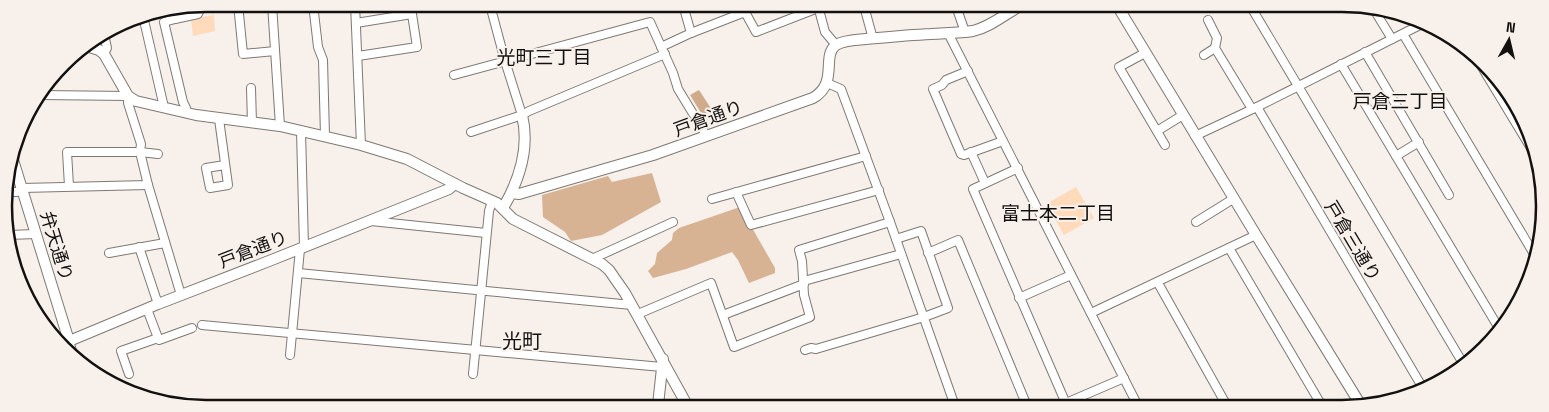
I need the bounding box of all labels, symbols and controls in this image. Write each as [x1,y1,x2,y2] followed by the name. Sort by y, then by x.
[1484,15,1534,65] north arrow
[1505,18,1517,37] text: N
[496,45,592,70] district label: 光町三丁目
[1352,89,1448,114] district label: 戸倉三丁目
[670,95,746,141] street label: 戸倉通り
[1320,197,1386,285] street label: 戸倉三通り
[1001,201,1115,226] district label: 富士本二丁目
[35,208,79,284] street label: 弁天通り
[215,225,291,273] street label: 戸倉通り
[502,328,542,354] district label: 光町

